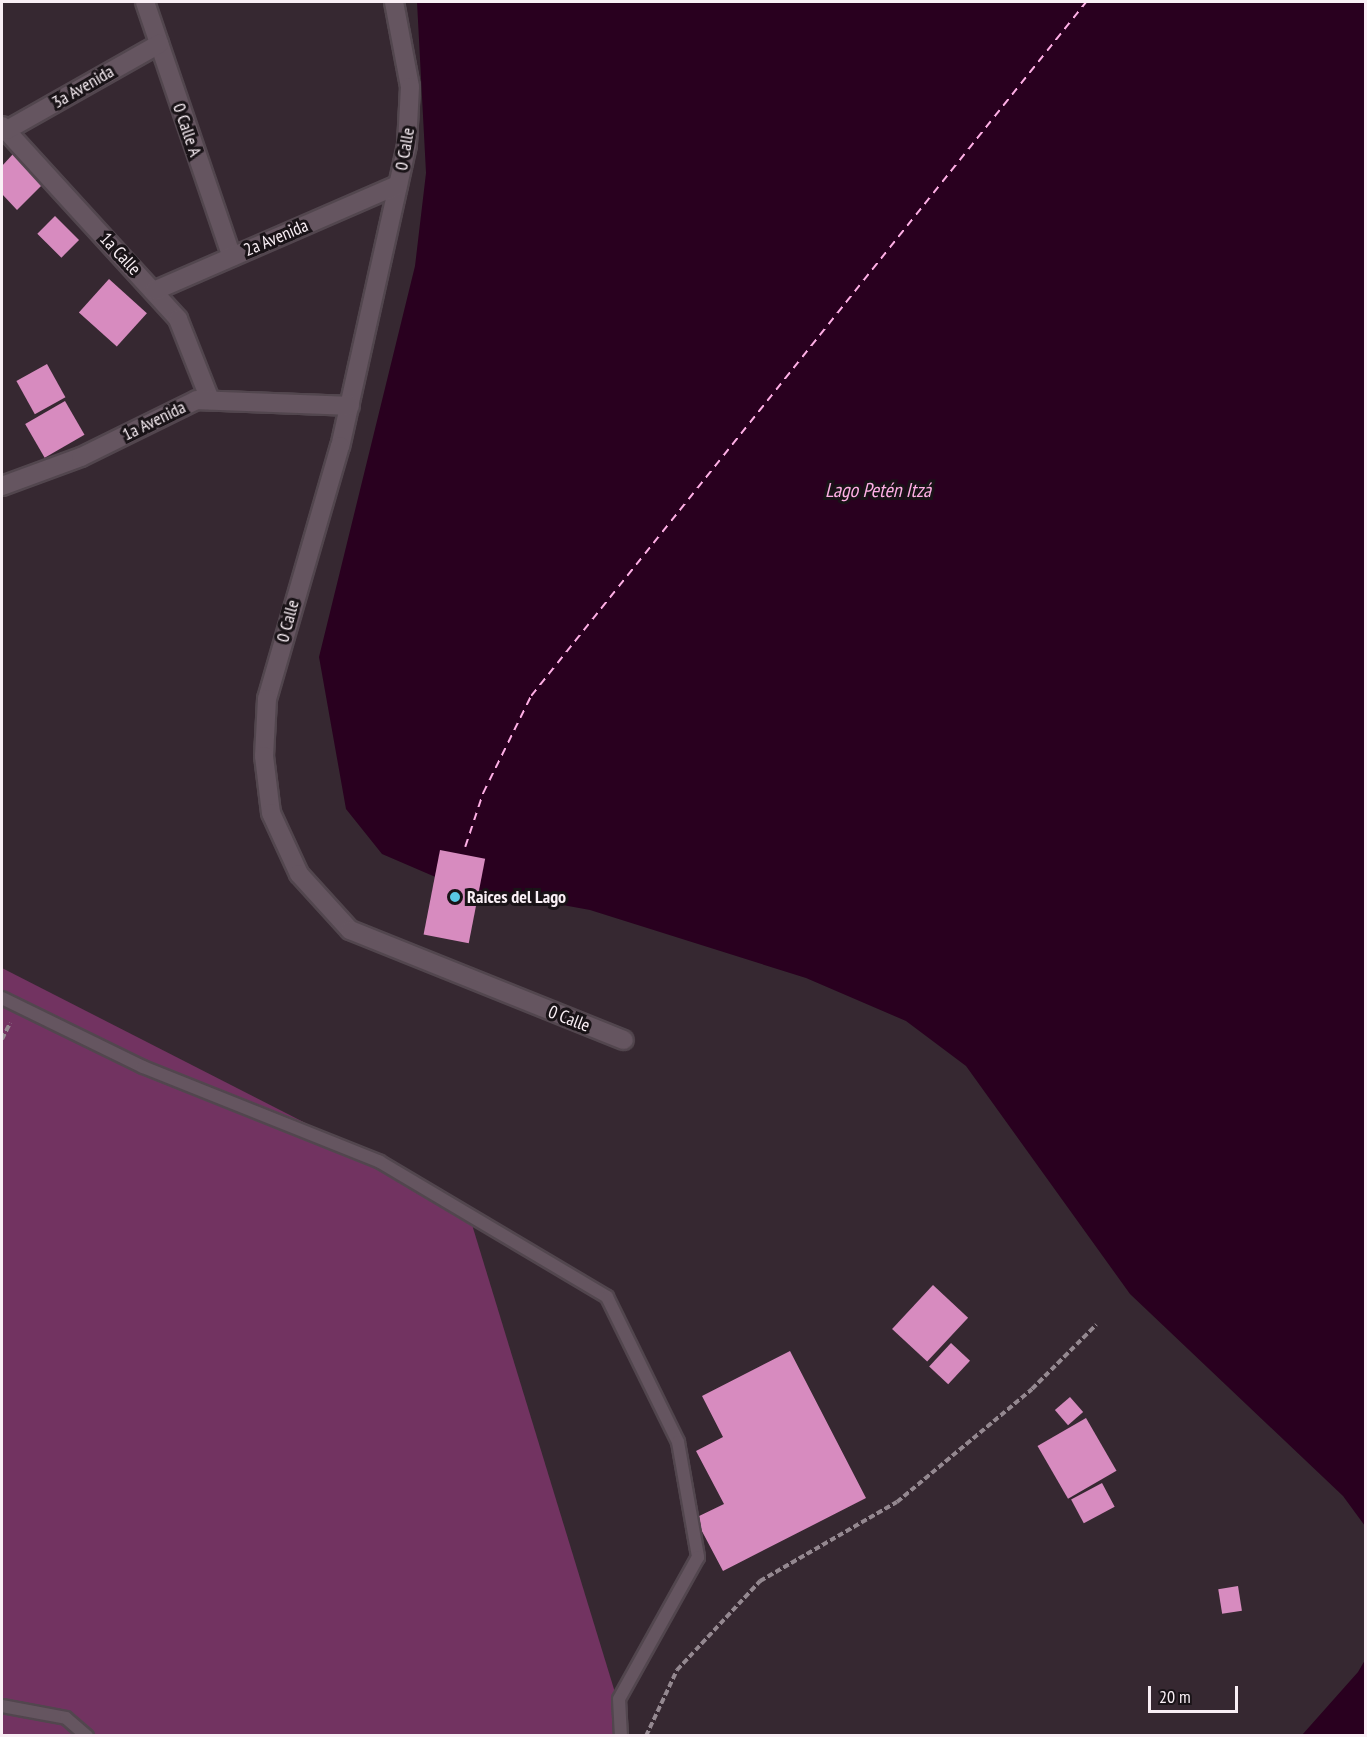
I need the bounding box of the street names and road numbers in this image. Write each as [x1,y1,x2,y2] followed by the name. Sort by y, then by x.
[48,61,118,113] street label: 3a Avenida
[168,100,206,160] street label: 0 Calle A
[391,126,419,172] street label: 0 Calle
[240,215,312,261] street label: 2a Avenida
[95,228,145,280] street label: 1a Calle
[119,396,189,446] street label: 1a Avenida
[272,597,304,645] street label: 0 Calle
[545,1001,593,1037] street label: 0 Calle

